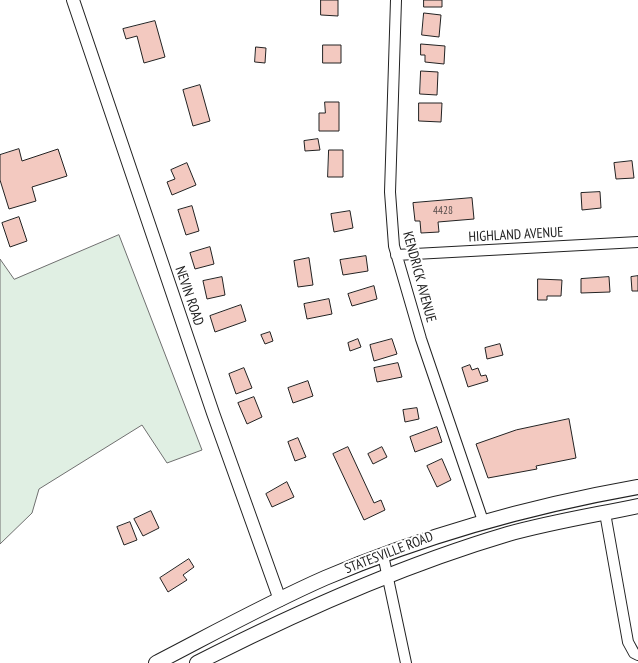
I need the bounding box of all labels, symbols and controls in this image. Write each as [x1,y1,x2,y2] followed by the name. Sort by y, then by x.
[433,204,453,218] house number: 4428
[468,224,564,246] street label: HIGHLAND AVENUE
[399,230,439,324] street label: KENDRICK AVENUE
[171,264,207,328] street label: NEVIN ROAD
[342,528,436,578] street label: STATESVILLE ROAD

